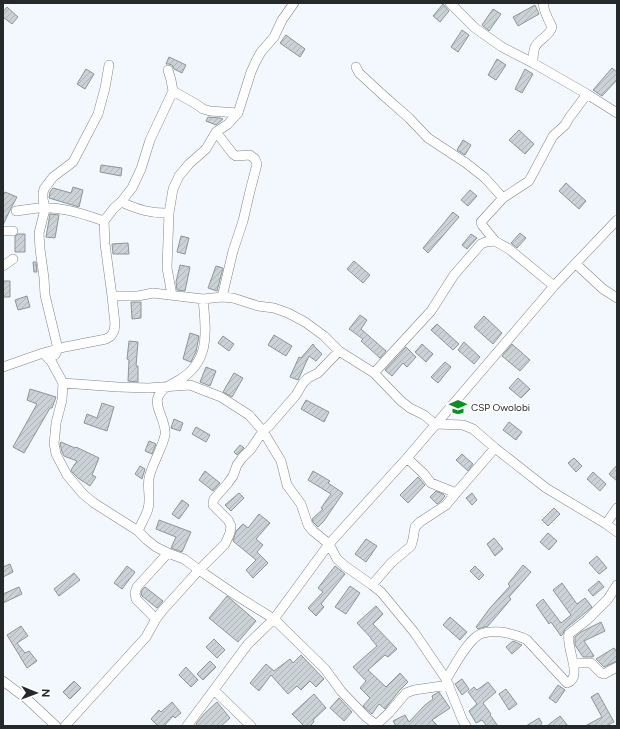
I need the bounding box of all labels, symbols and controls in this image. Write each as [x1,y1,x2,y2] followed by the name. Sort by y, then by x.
[448,397,468,417] school or university icon: CSP Owolobi
[471,401,530,414] place label: CSP Owolobi
[16,673,56,713] north arrow
[39,689,52,698] text: N

